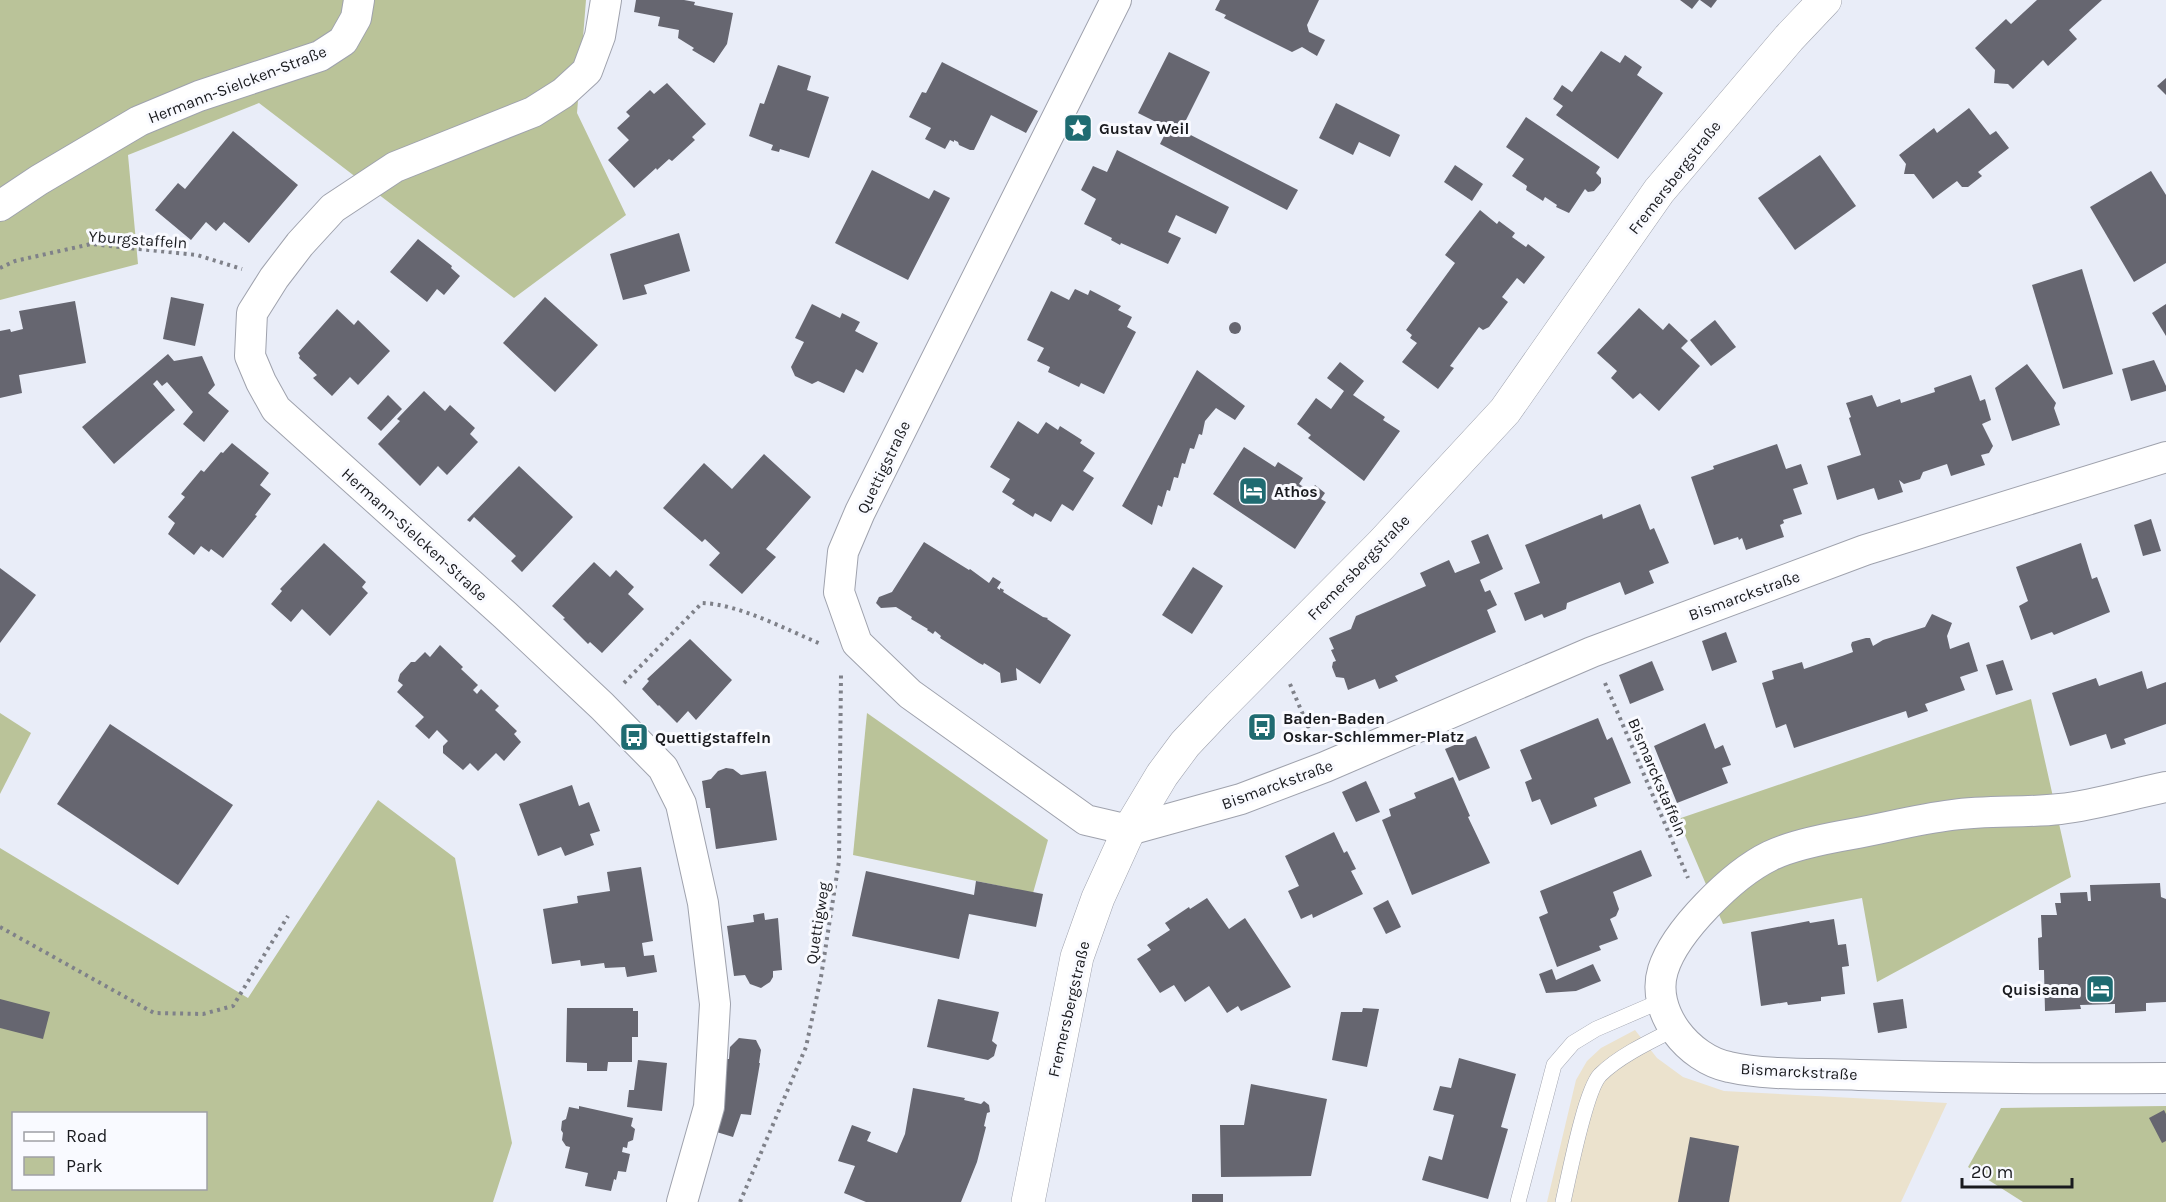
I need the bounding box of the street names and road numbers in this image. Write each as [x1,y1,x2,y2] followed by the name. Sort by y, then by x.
[145,42,329,127] street label: Hermann-Sielcken-Straße
[1624,117,1725,238] street label: Fremersbergstraße
[88,227,188,252] street label: Yburgstaffeln
[853,418,914,517] street label: Quettigstraße
[338,464,491,605] street label: Hermann-Sielcken-Straße
[1303,511,1413,624] street label: Fremersbergstraße
[1686,567,1802,624] street label: Bismarckstraße
[1624,715,1691,839] street label: Bismarckstaffeln
[1219,756,1335,813] street label: Bismarckstraße
[802,881,833,966] street label: Quettigweg
[1044,939,1093,1079] street label: Fremersbergstraße
[1740,1059,1858,1084] street label: Bismarckstraße

